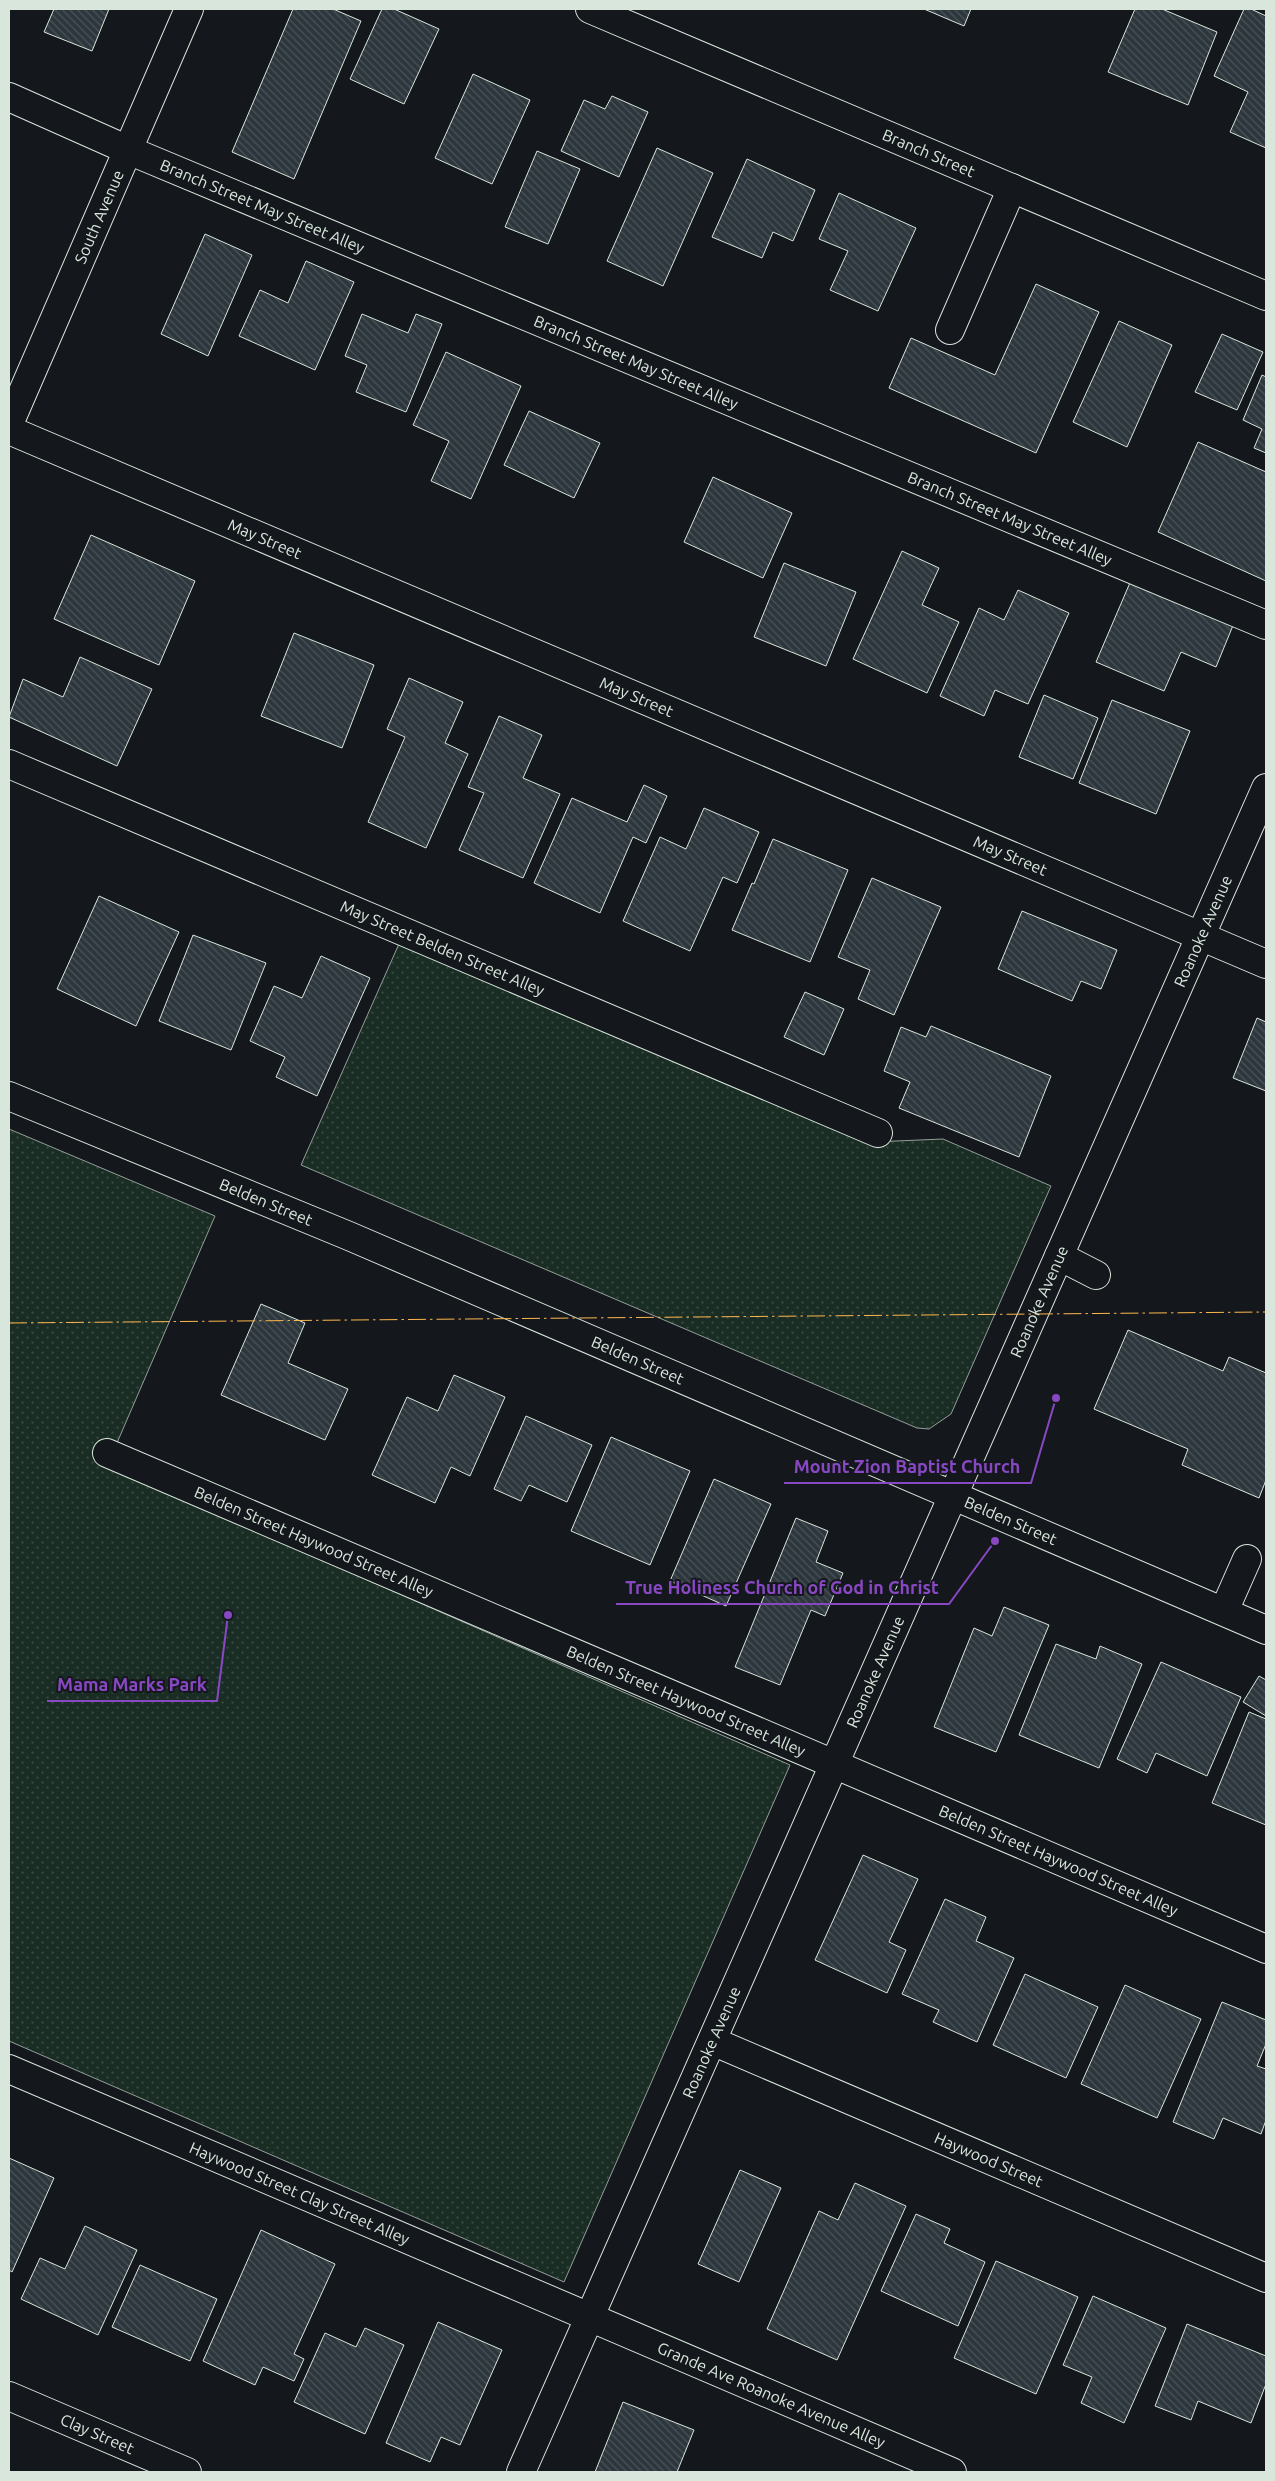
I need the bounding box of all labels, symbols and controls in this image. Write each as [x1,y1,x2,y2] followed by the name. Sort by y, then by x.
[880,125,978,181] street label: Branch Street
[158,156,368,257] street label: Branch Street May Street Alley
[71,167,127,266] street label: South Avenue
[531,312,741,413] street label: Branch Street May Street Alley
[905,468,1115,569] street label: Branch Street May Street Alley
[225,515,305,563] street label: May Street
[597,673,677,721] street label: May Street
[971,832,1051,879] street label: May Street
[1170,872,1235,990] street label: Roanoke Avenue
[338,897,548,999] street label: May Street Belden Street Alley
[217,1175,316,1229] street label: Belden Street
[1006,1243,1071,1360] street label: Roanoke Avenue
[589,1332,687,1388] street label: Belden Street
[784,1450,1031,1483] callout: Mount Zion Baptist Church
[794,1456,1020,1476] text: Mount Zion Baptist Church
[192,1482,436,1601] street label: Belden Street Haywood Street Alley
[962,1493,1060,1548] street label: Belden Street
[616,1571,949,1604] callout: True Holiness Church of God in Christ
[625,1577,939,1597] text: True Holiness Church of God in Christ
[842,1613,908,1730] street label: Roanoke Avenue
[564,1642,809,1760] street label: Belden Street Haywood Street Alley
[47,1668,217,1701] callout: Mama Marks Park
[57,1674,207,1694] text: Mama Marks Park
[936,1801,1181,1919] street label: Belden Street Haywood Street Alley
[679,1984,744,2101] street label: Roanoke Avenue
[932,2128,1046,2191] street label: Haywood Street
[187,2138,413,2248] street label: Haywood Street Clay Street Alley
[655,2338,888,2451] street label: Grande Ave Roanoke Avenue Alley
[58,2410,138,2458] street label: Clay Street

